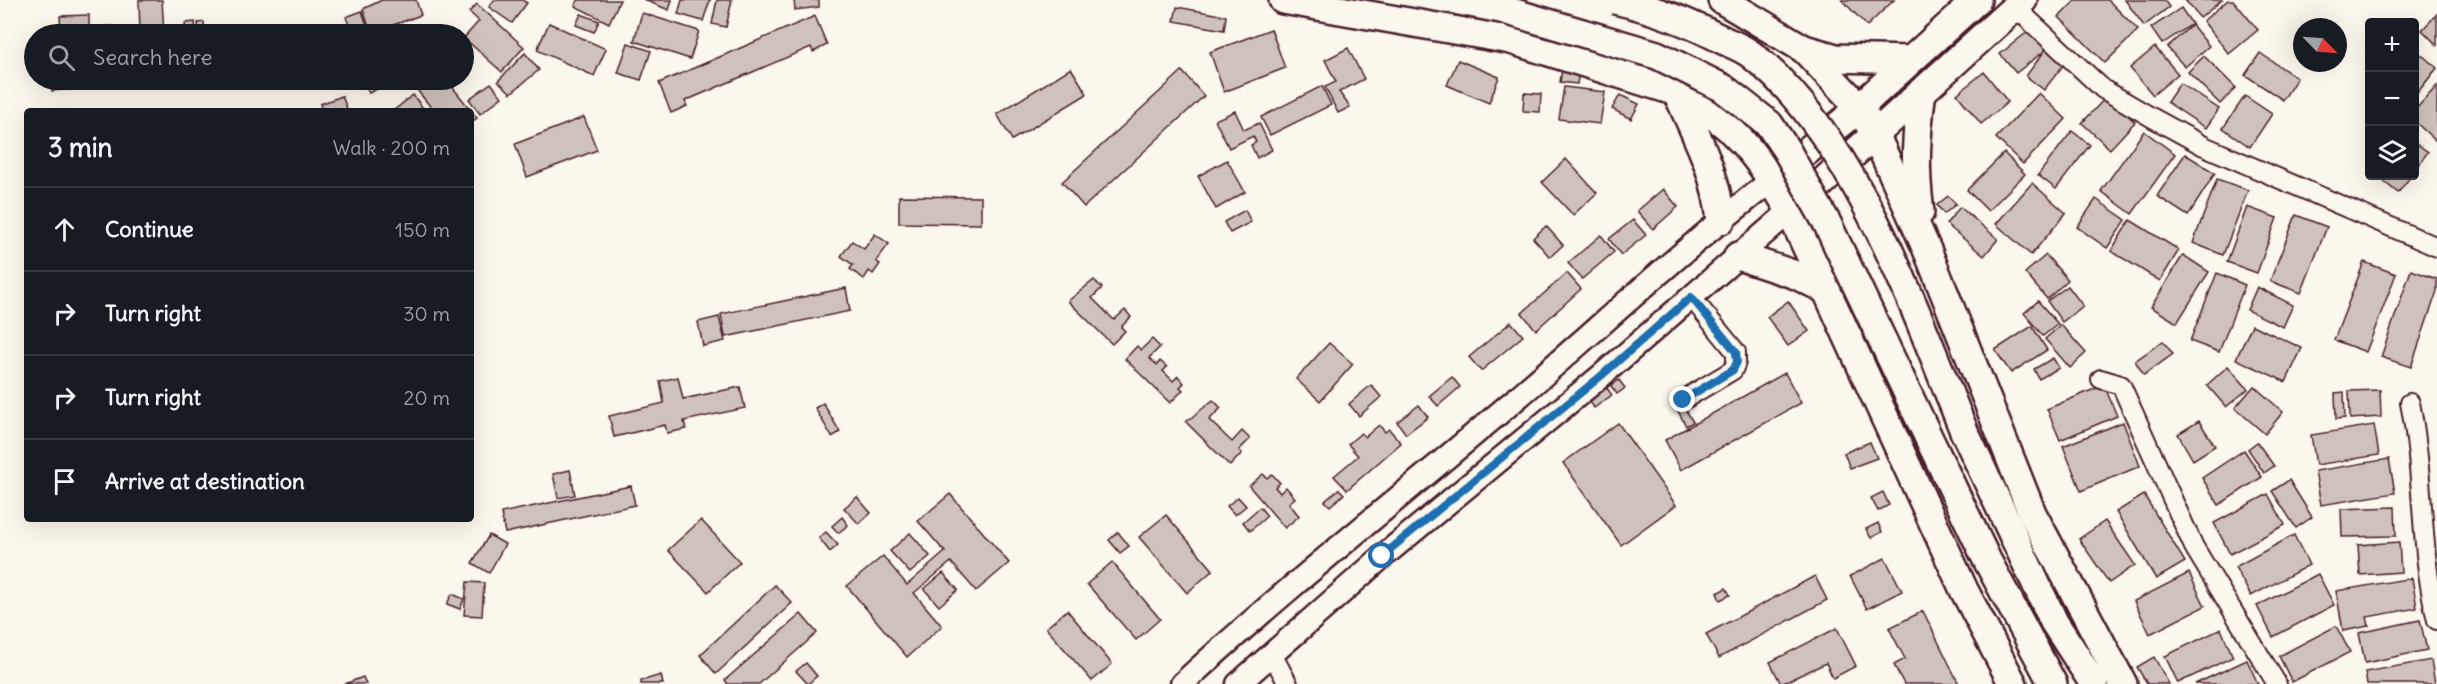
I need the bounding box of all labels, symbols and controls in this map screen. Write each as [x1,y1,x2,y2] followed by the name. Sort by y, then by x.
[2293,18,2347,72] north arrow
[2365,18,2419,180] map controls
[2365,18,2419,72] button: +
[24,24,474,90] search box
[45,41,78,74] icon: search
[93,43,212,71] text: Search here
[2365,72,2419,126] button: −
[2365,126,2419,180] button: layers
[48,131,113,164] text: 3 min
[333,135,450,160] text: Walk · 200 m
[48,213,81,246] icon: ahead
[105,215,194,243] text: Continue
[395,217,450,242] text: 150 m
[48,297,81,330] icon: right
[105,299,201,327] text: Turn right
[403,301,450,326] text: 30 m
[48,381,81,414] icon: right
[105,383,201,411] text: Turn right
[404,385,450,410] text: 20 m
[1669,386,1695,412] route end
[48,465,81,498] icon: arrive
[105,467,305,495] text: Arrive at destination
[1368,542,1394,568] route start

